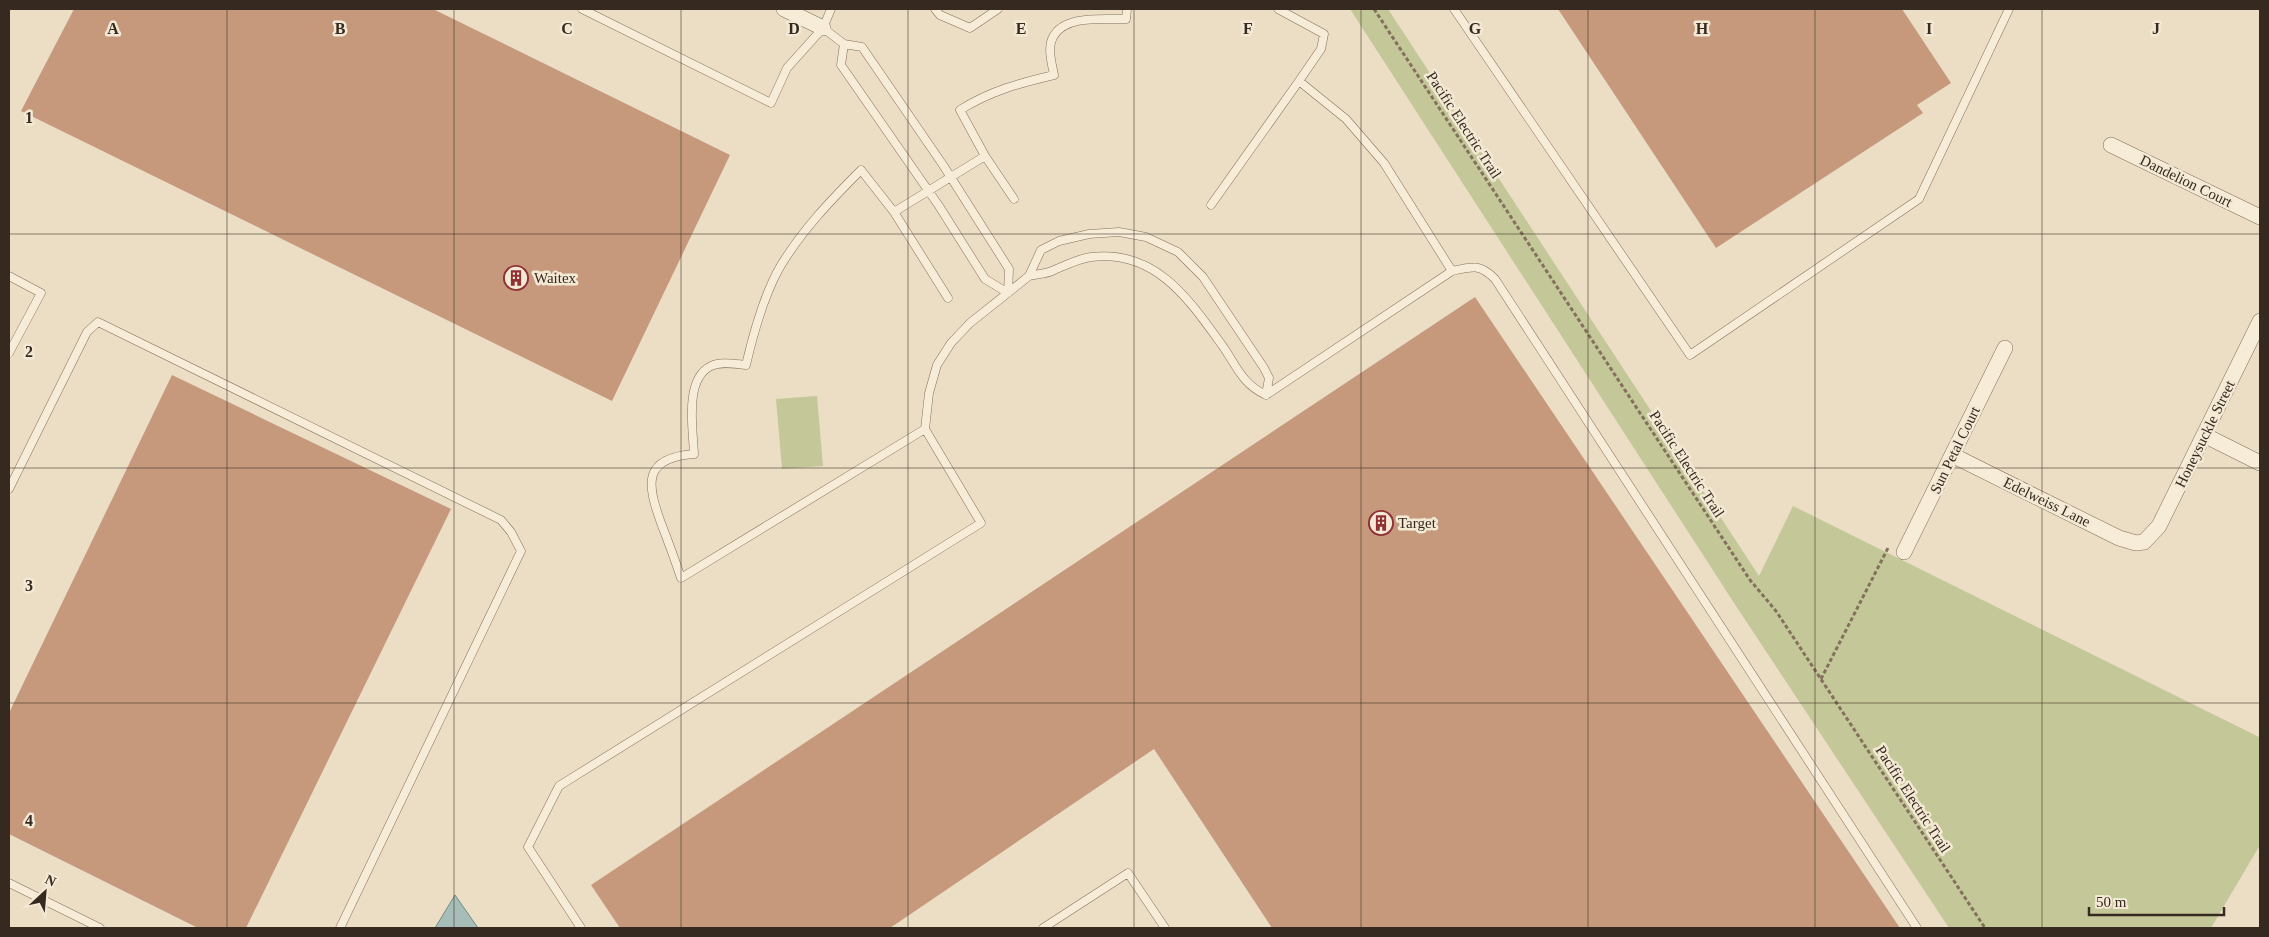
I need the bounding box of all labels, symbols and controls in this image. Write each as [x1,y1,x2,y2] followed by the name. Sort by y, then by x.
[107,20,119,37] text: A
[335,20,346,37] text: B
[561,20,573,37] text: C
[788,20,800,37] text: D
[1016,20,1026,37] text: E
[1243,20,1253,37] text: F
[1469,20,1482,37] text: G
[1696,20,1709,37] text: H
[1926,20,1932,37] text: I
[2152,20,2160,37] text: J
[1423,69,1505,181] street label: Pacific Electric Trail
[25,109,33,126] text: 1
[2137,152,2235,211] street label: Dandelion Court
[503,265,529,291] building icon: Waitex
[534,270,577,286] place label: Waitex
[25,343,33,360] text: 2
[2172,377,2238,490] street label: Honeysuckle Street
[1927,403,1983,496] street label: Sun Petal Court
[1646,408,1728,520] street label: Pacific Electric Trail
[2001,474,2093,530] street label: Edelweiss Lane
[1368,510,1394,536] building icon: Target
[1398,515,1437,531] place label: Target
[25,577,33,594] text: 3
[1872,743,1954,855] street label: Pacific Electric Trail
[25,812,33,829] text: 4
[20,867,70,917] north arrow
[43,872,58,890] text: N
[2089,884,2224,916] scale bar
[2096,894,2127,910] text: 50 m

